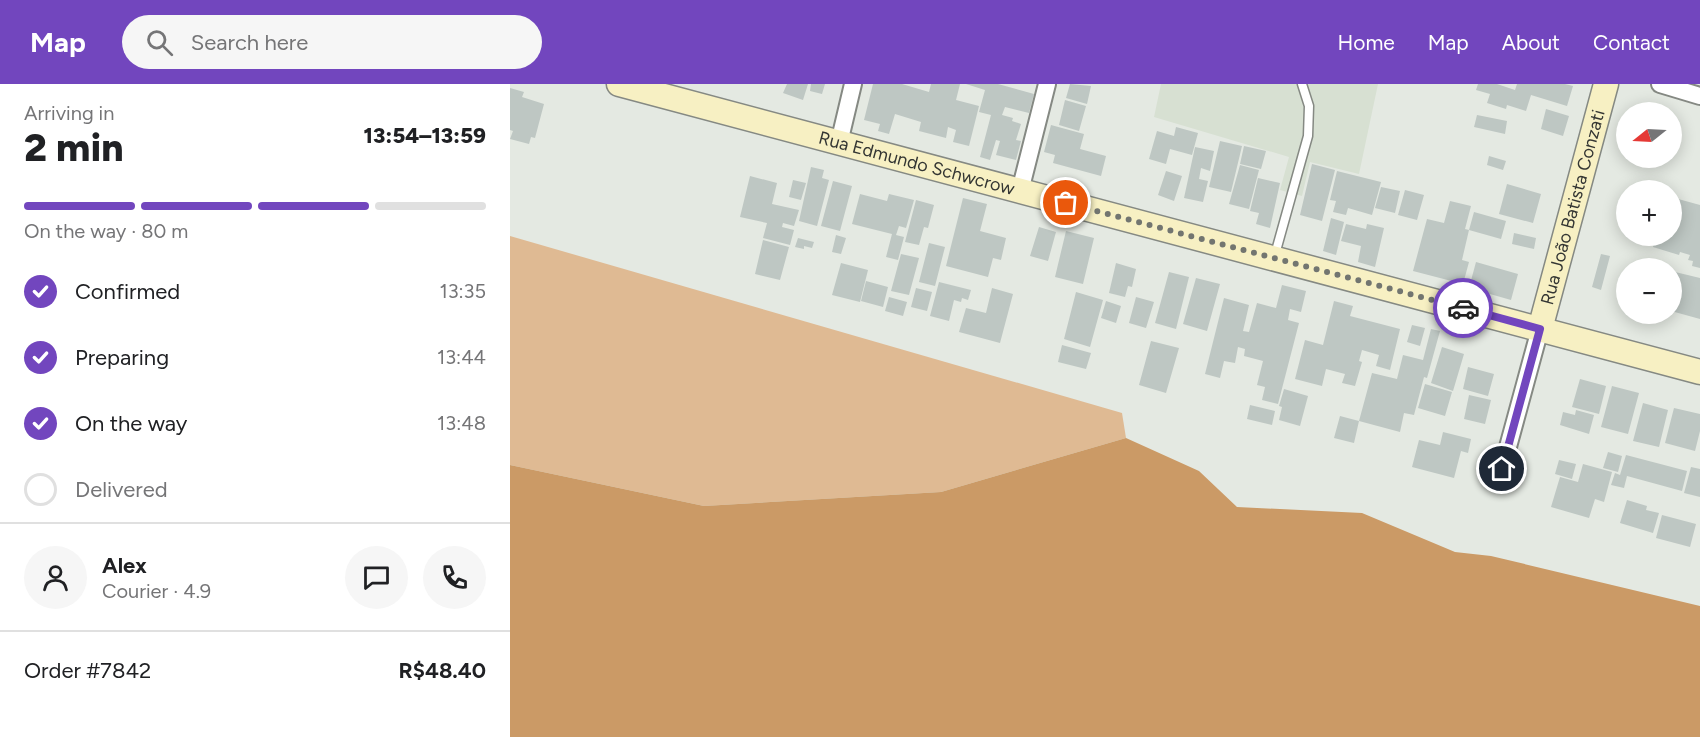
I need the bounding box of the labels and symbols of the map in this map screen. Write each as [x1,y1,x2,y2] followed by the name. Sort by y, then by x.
[1616,102,1682,168] north arrow
[1536,107,1610,307] street label: Rua João Batista Conzati
[816,127,1017,200] street label: Rua Edmundo Schwcrow
[1040,177,1091,228] pin
[1433,278,1493,338] courier
[1476,443,1527,494] pin

